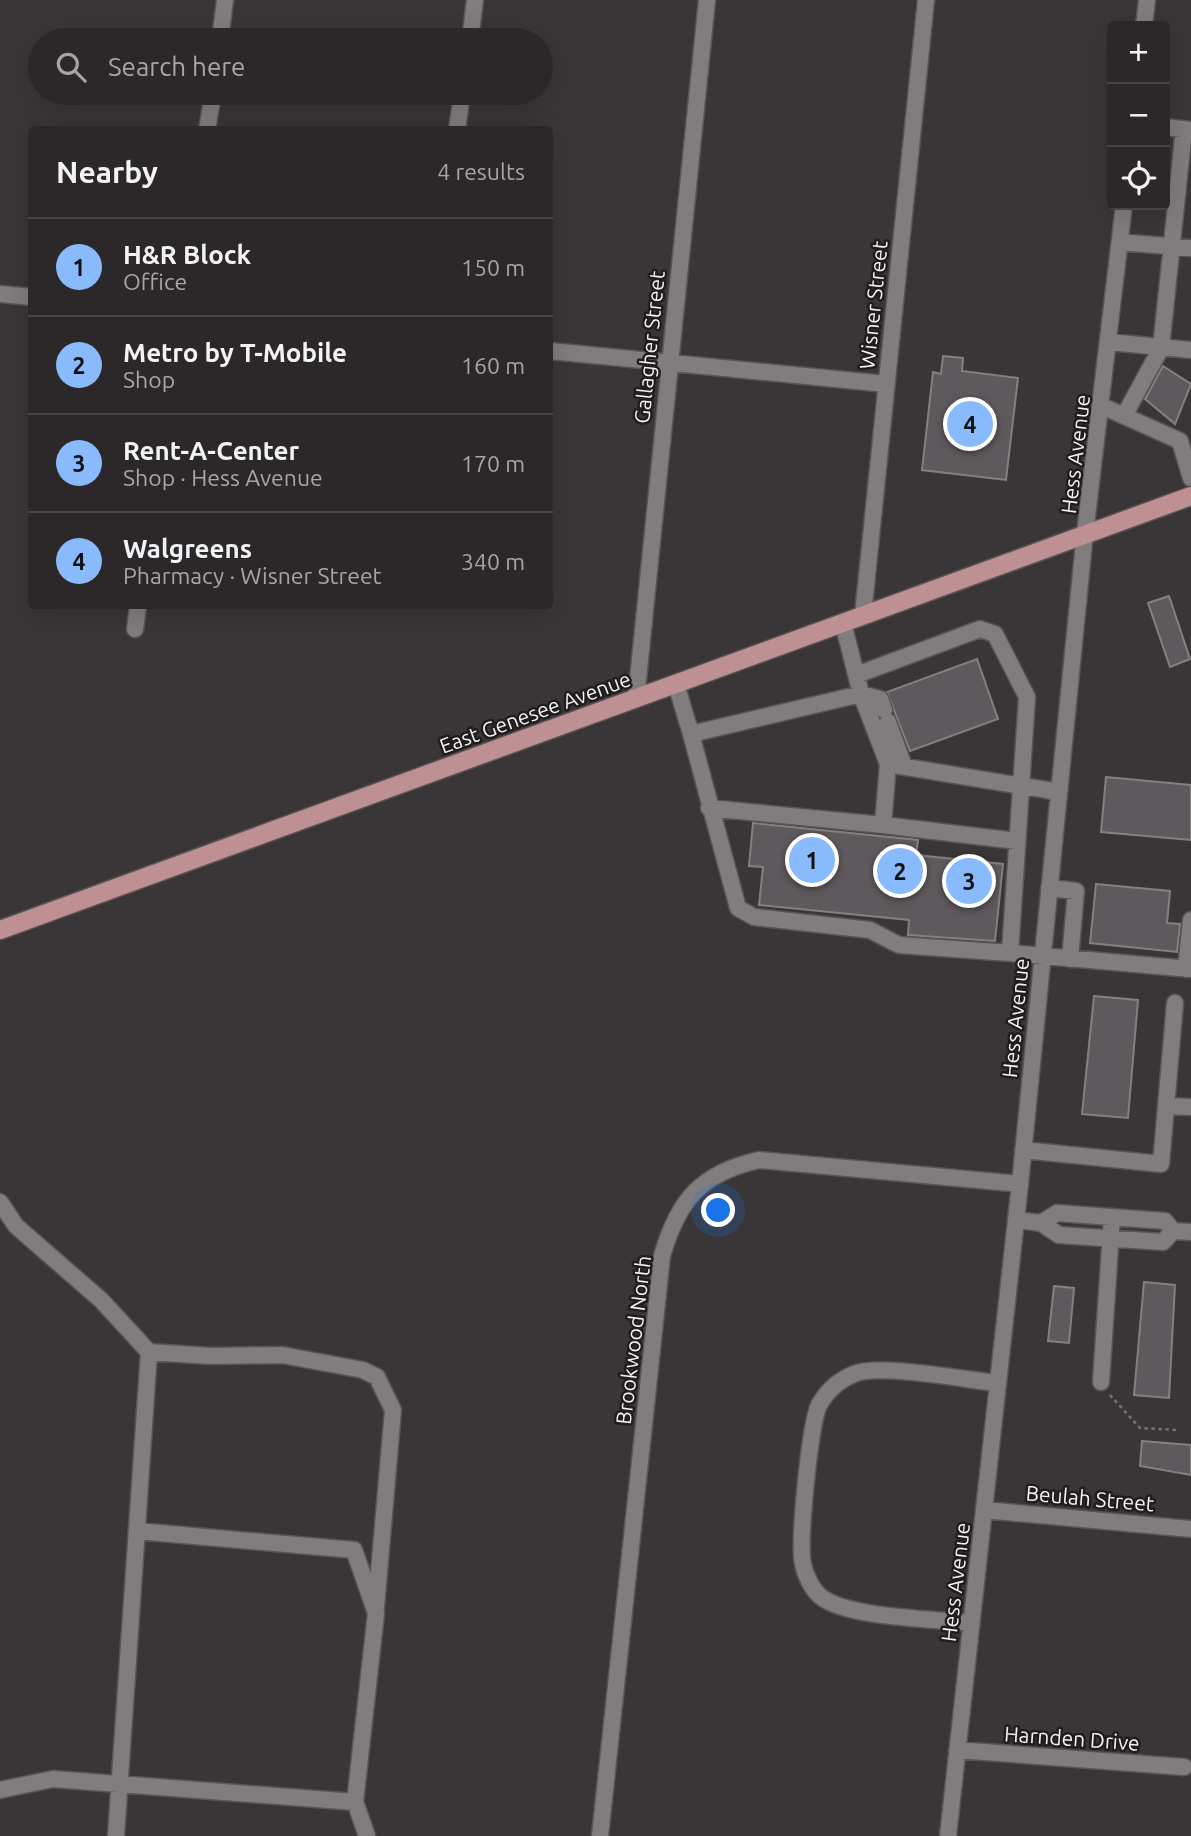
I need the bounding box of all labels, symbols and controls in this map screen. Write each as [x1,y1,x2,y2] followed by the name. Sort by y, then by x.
[1107,21,1170,210] map controls
[1107,21,1170,84] button: +
[28,28,553,105] search box
[52,48,90,86] icon: search
[108,52,245,81] text: Search here
[1107,84,1170,147] button: −
[1107,147,1170,210] button: locate
[56,155,158,189] text: Nearby
[437,159,525,184] text: 4 results
[123,240,251,269] text: H&R Block
[854,240,892,370] street label: Wisner Street
[73,255,85,280] text: 1
[461,255,525,280] text: 150 m
[123,269,187,294] text: Office
[629,269,669,425] street label: Gallagher Street
[123,338,347,367] text: Metro by T-Mobile
[73,353,85,378] text: 2
[461,353,525,378] text: 160 m
[123,367,175,392] text: Shop
[1056,393,1094,515] street label: Hess Avenue
[947,398,993,450] pin: 4
[123,436,299,465] text: Rent-A-Center
[73,451,85,476] text: 3
[461,451,525,476] text: 170 m
[123,465,323,490] text: Shop · Hess Avenue
[123,534,252,563] text: Walgreens
[73,549,85,574] text: 4
[461,549,525,574] text: 340 m
[123,563,382,588] text: Pharmacy · Wisner Street
[436,666,634,758] street label: East Genesee Avenue
[789,834,835,886] pin: 1
[877,845,923,897] pin: 2
[946,855,992,907] pin: 3
[997,957,1033,1079] street label: Hess Avenue
[701,1193,735,1227] your location
[611,1254,655,1426] street label: Brookwood North
[1025,1480,1155,1516] street label: Beulah Street
[936,1521,974,1643] street label: Hess Avenue
[1003,1721,1141,1755] street label: Harnden Drive

